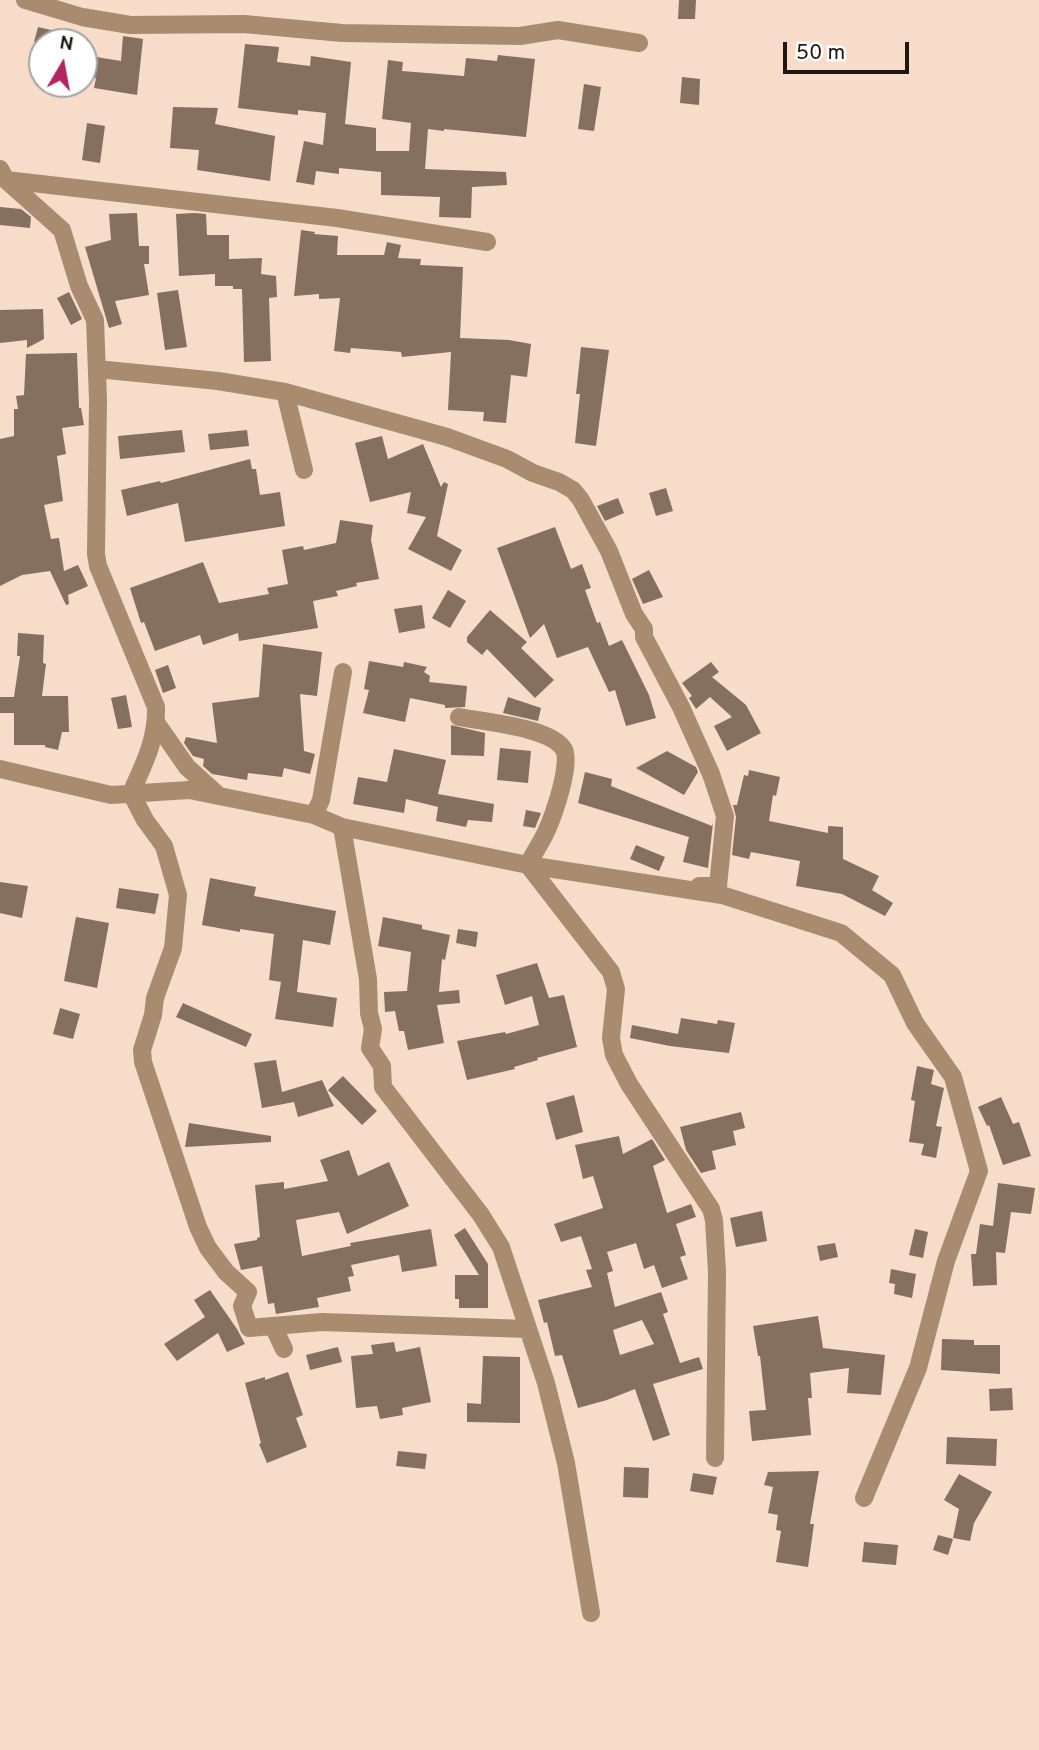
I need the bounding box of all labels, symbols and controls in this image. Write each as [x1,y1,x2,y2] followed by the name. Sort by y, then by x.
[28,28,98,98] north arrow
[787,28,913,72] scale bar
[57,31,75,57] text: N
[796,40,845,67] text: 50 m

